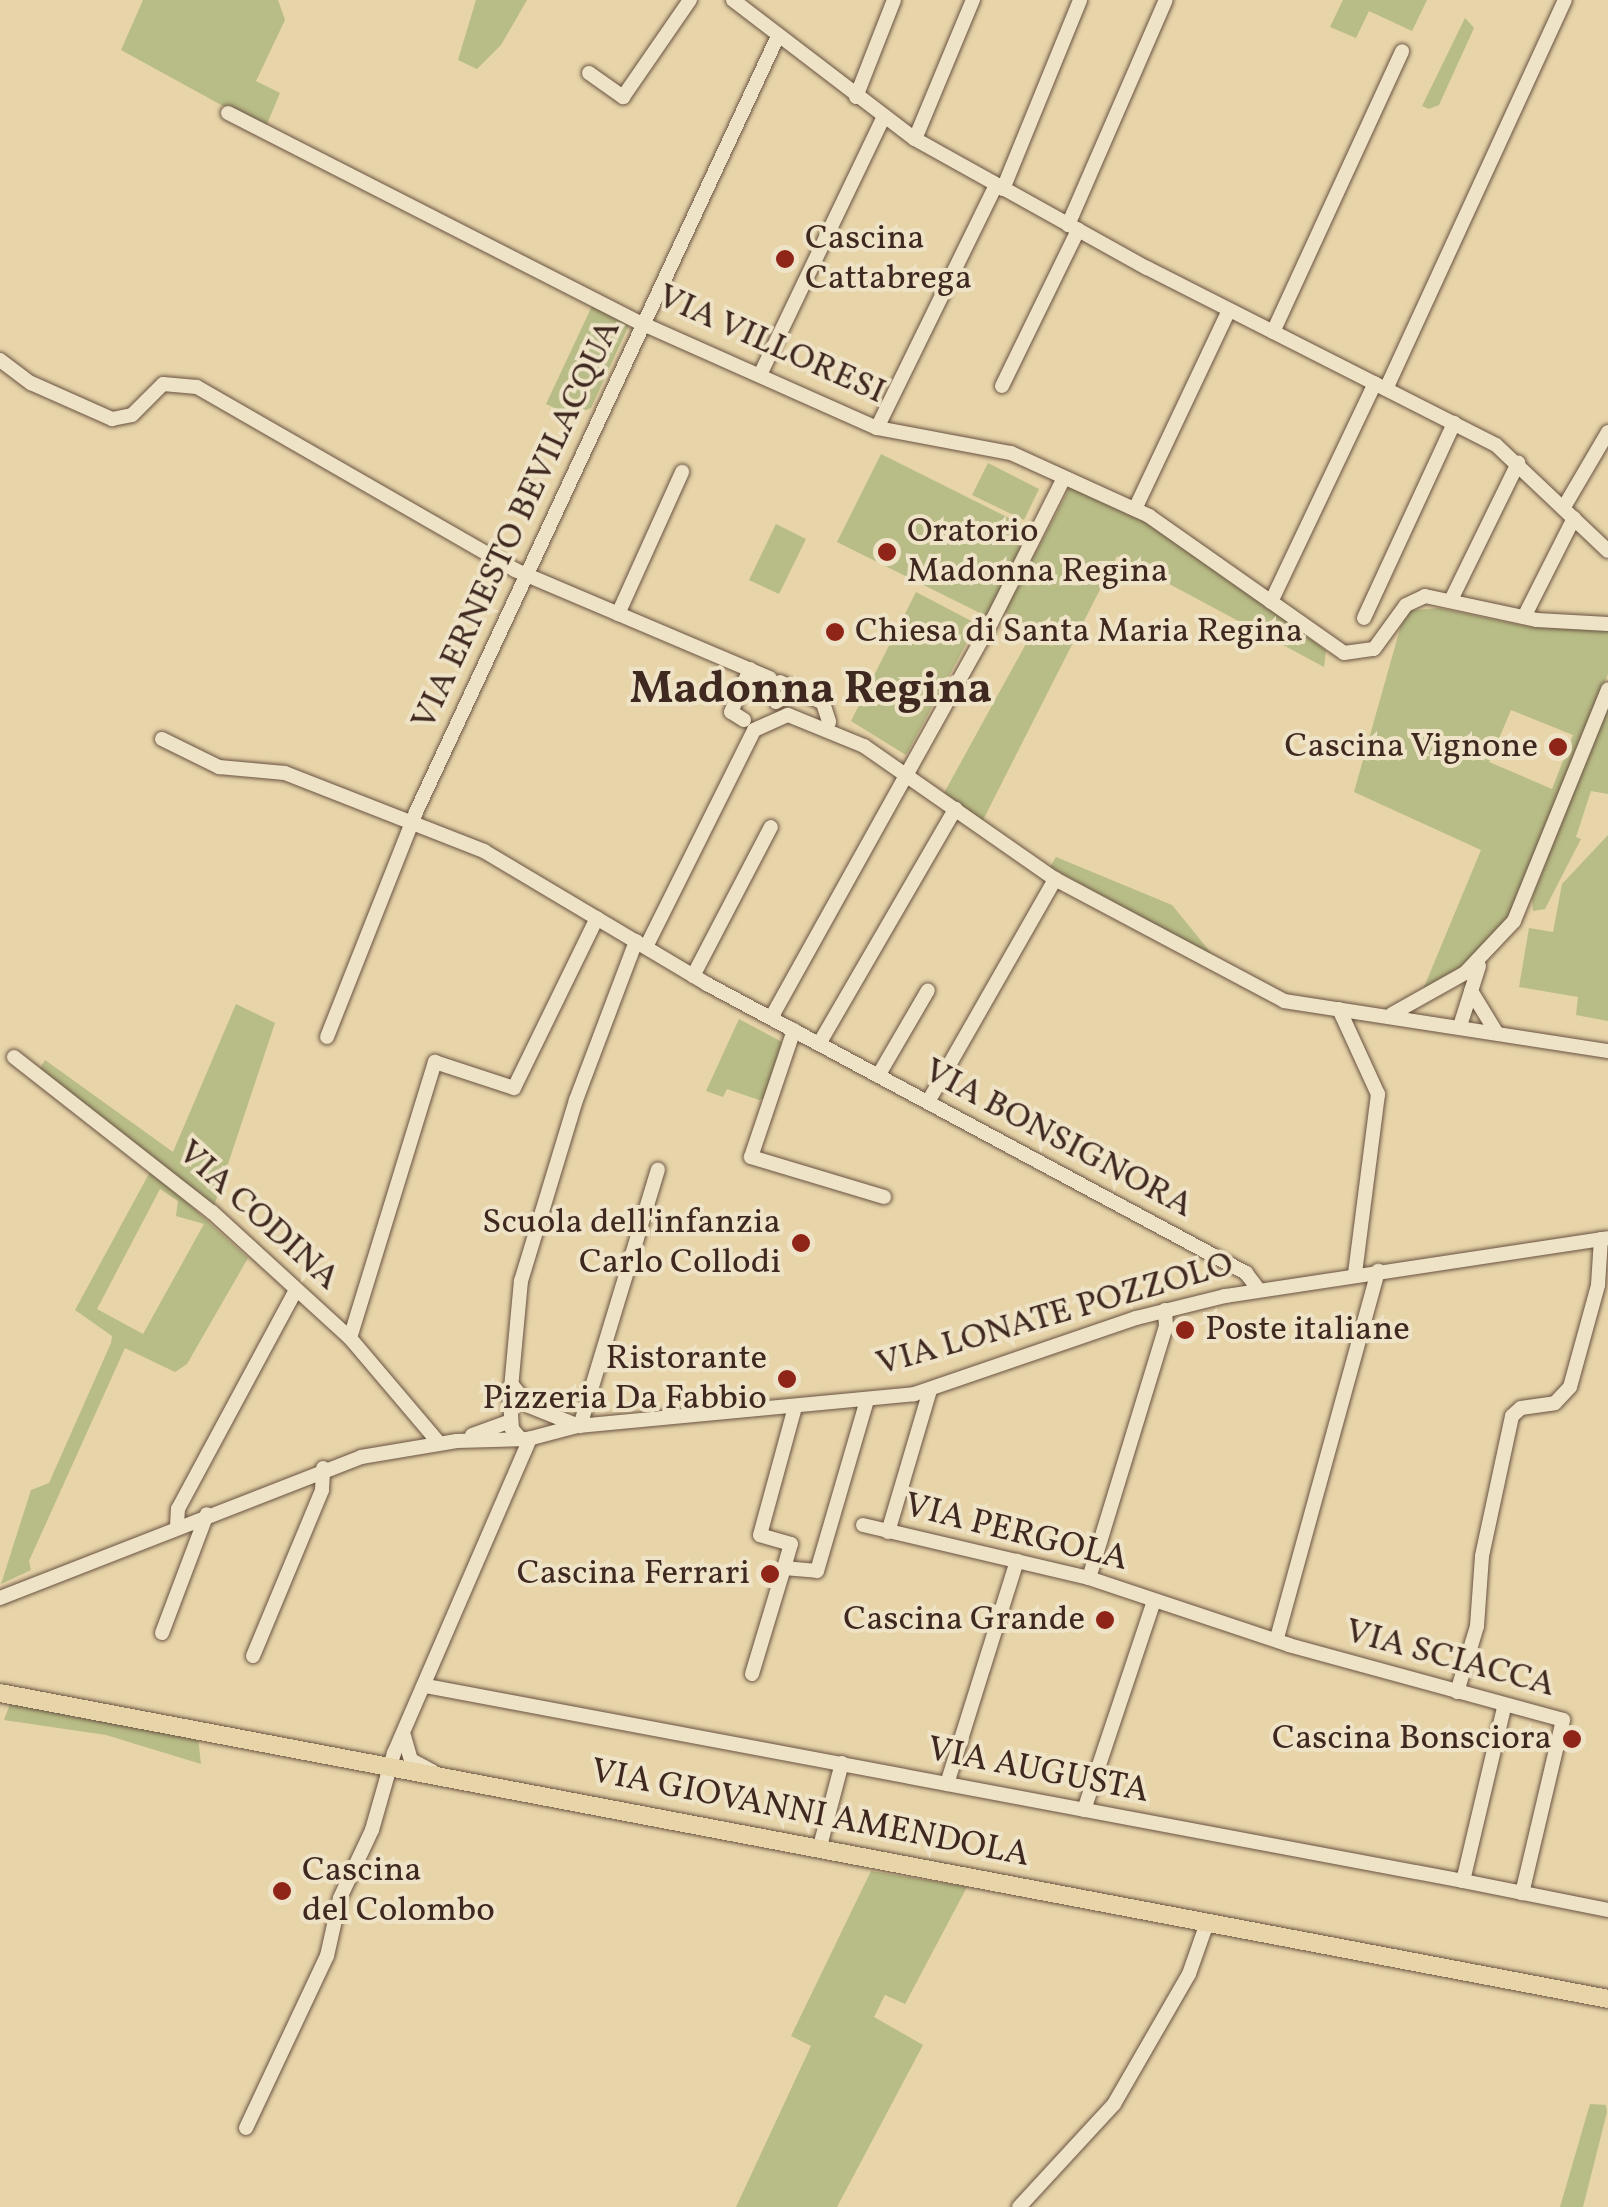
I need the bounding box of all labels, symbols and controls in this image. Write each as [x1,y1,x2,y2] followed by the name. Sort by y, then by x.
[805,218,972,300] place label: Cascina Cattabrega
[774,248,796,270] marker: Cascina Cattabrega
[650,276,892,414] street label: VIA VILLORESI
[403,313,631,737] street label: VIA ERNESTO BEVILACQUA
[907,511,1168,593] place label: Oratorio Madonna Regina
[876,541,898,563] marker: Oratorio Madonna Regina
[855,611,1303,653] place label: Chiesa di Santa Maria Regina
[824,621,846,643] marker: Chiesa di Santa Maria Regina
[630,664,992,718] district label: Madonna Regina
[1284,726,1538,768] place label: Cascina Vignone
[1547,736,1569,758] marker: Cascina Vignone
[916,1050,1200,1228] street label: VIA BONSIGNORA
[168,1132,348,1300] street label: VIA CODINA
[482,1202,781,1284] place label: Scuola dell'infanzia Carlo Collodi
[790,1232,812,1254] marker: Scuola dell'infanzia Carlo Collodi
[872,1244,1238,1386] street label: VIA LONATE POZZOLO
[1205,1309,1410,1351] place label: Poste italiane
[1174,1319,1196,1341] marker: Poste italiane
[482,1338,767,1420] place label: Ristorante Pizzeria Da Fabbio
[776,1368,798,1390] marker: Ristorante Pizzeria Da Fabbio
[900,1485,1132,1581] street label: VIA PERGOLA
[517,1553,750,1595] place label: Cascina Ferrari
[759,1563,781,1585] marker: Cascina Ferrari
[843,1599,1085,1641] place label: Cascina Grande
[1094,1609,1116,1631] marker: Cascina Grande
[1340,1611,1560,1707] street label: VIA SCIACCA
[1272,1718,1552,1760] place label: Cascina Bonsciora
[1561,1728,1583,1750] marker: Cascina Bonsciora
[924,1729,1152,1813] street label: VIA AUGUSTA
[587,1751,1033,1877] street label: VIA GIOVANNI AMENDOLA
[302,1850,495,1932] place label: Cascina del Colombo
[271,1880,293,1902] marker: Cascina del Colombo

